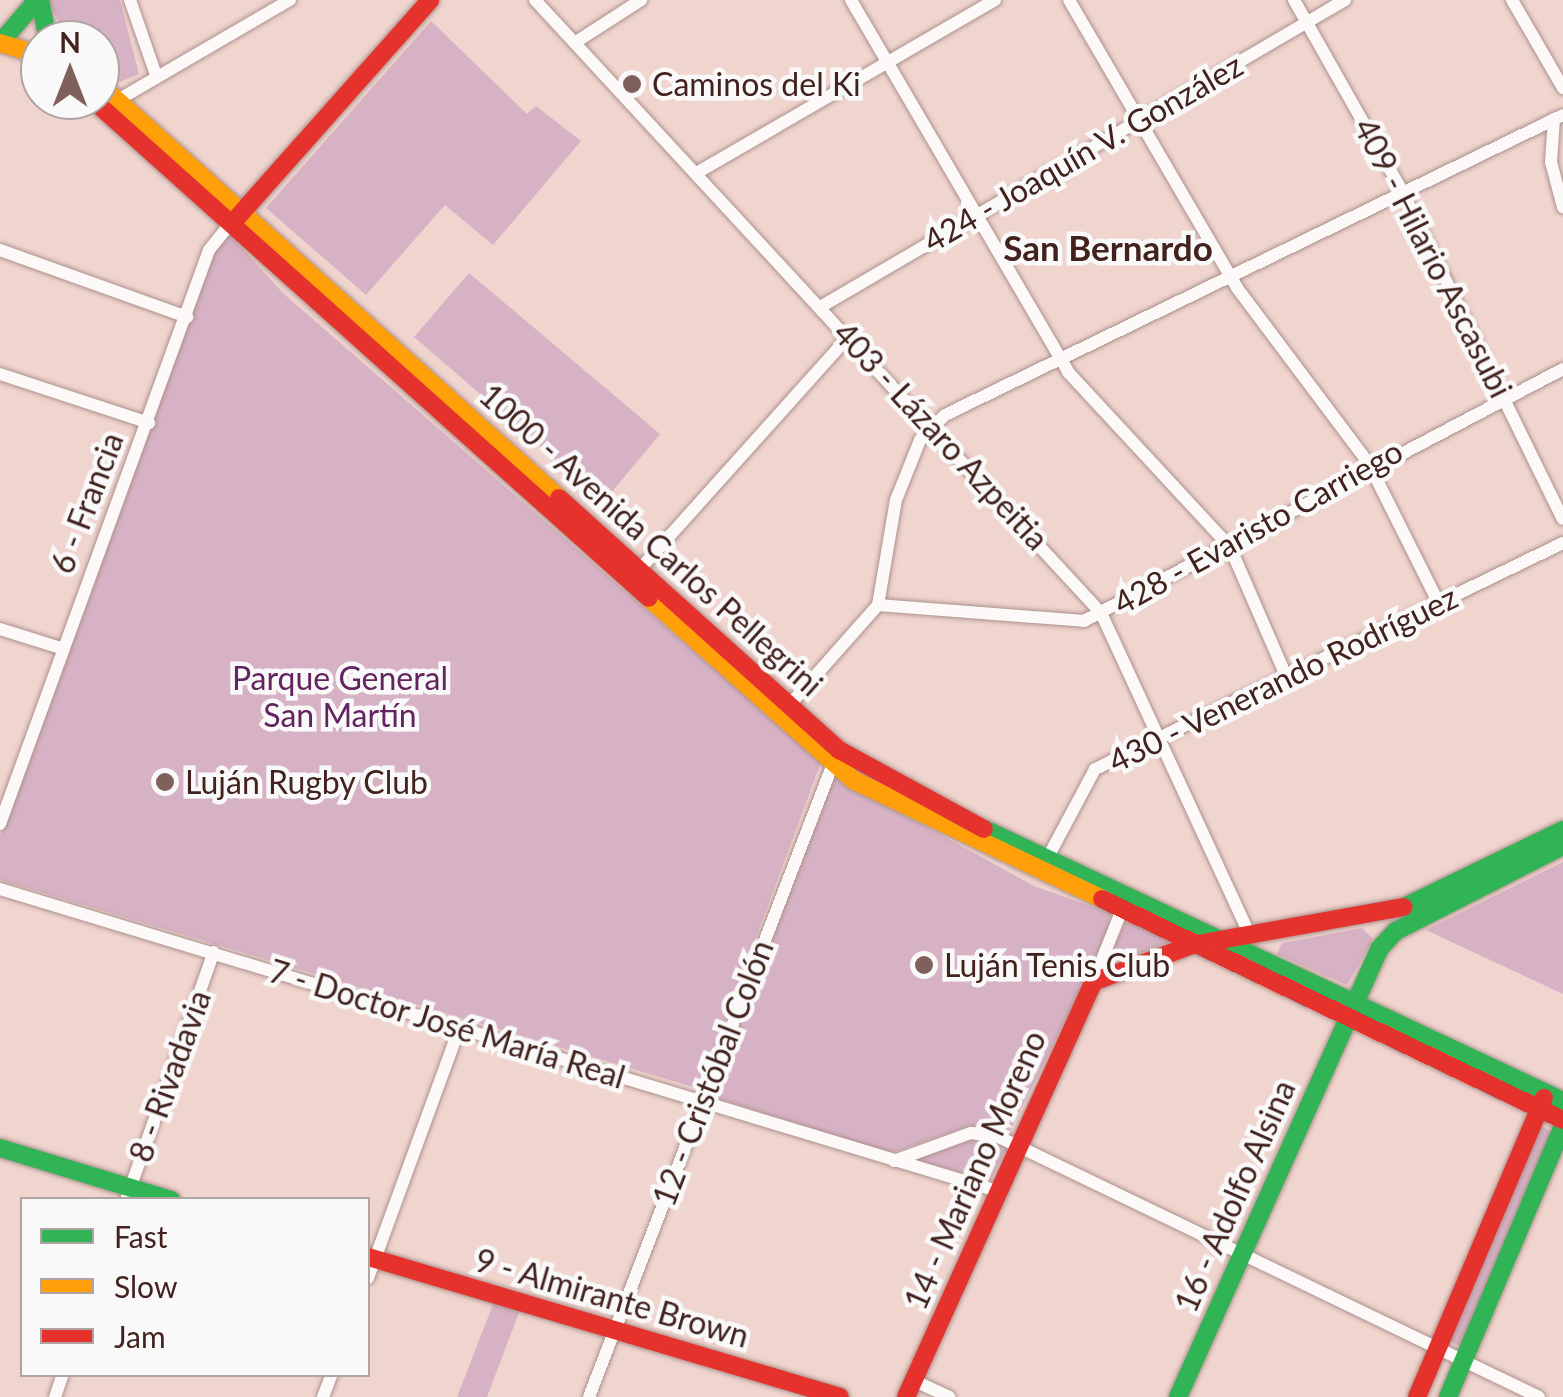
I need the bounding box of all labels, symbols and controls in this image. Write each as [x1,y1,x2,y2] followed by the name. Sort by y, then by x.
[20,20,120,120] north arrow
[59,25,81,59] text: N
[916,45,1250,261] street label: 424 - Joaquín V. González
[652,65,861,103] place label: Caminos del Ki
[621,73,643,95] marker: Caminos del Ki
[1346,112,1520,404] street label: 409 - Hilario Ascasubi
[1003,226,1213,268] district label: San Bernardo
[825,314,1057,558] street label: 403 - Lázaro Azpeitia
[471,376,831,704] street label: 1000 - Avenida Carlos Pellegrini
[43,427,131,579] street label: 6 - Francia
[1107,432,1409,622] street label: 428 - Evaristo Carriego
[1102,577,1464,781] street label: 430 - Venerando Rodríguez
[232,660,448,735] park label: Parque General San Martín
[185,763,429,801] place label: Luján Rugby Club
[154,771,176,793] marker: Luján Rugby Club
[645,935,781,1211] street label: 12 - Cristóbal Colón
[944,946,1171,984] place label: Luján Tenis Club
[264,951,630,1097] street label: 7 - Doctor José María Real
[913,954,935,976] marker: Luján Tenis Club
[121,985,219,1167] street label: 8 - Rivadavia
[896,1025,1054,1315] street label: 14 - Mariano Moreno
[1166,1073,1304,1319] street label: 16 - Adolfo Alsina
[20,1197,370,1377] legend
[114,1218,168,1254] text: Fast
[470,1240,754,1356] street label: 9 - Almirante Brown
[114,1268,177,1304] text: Slow
[114,1318,166,1354] text: Jam

